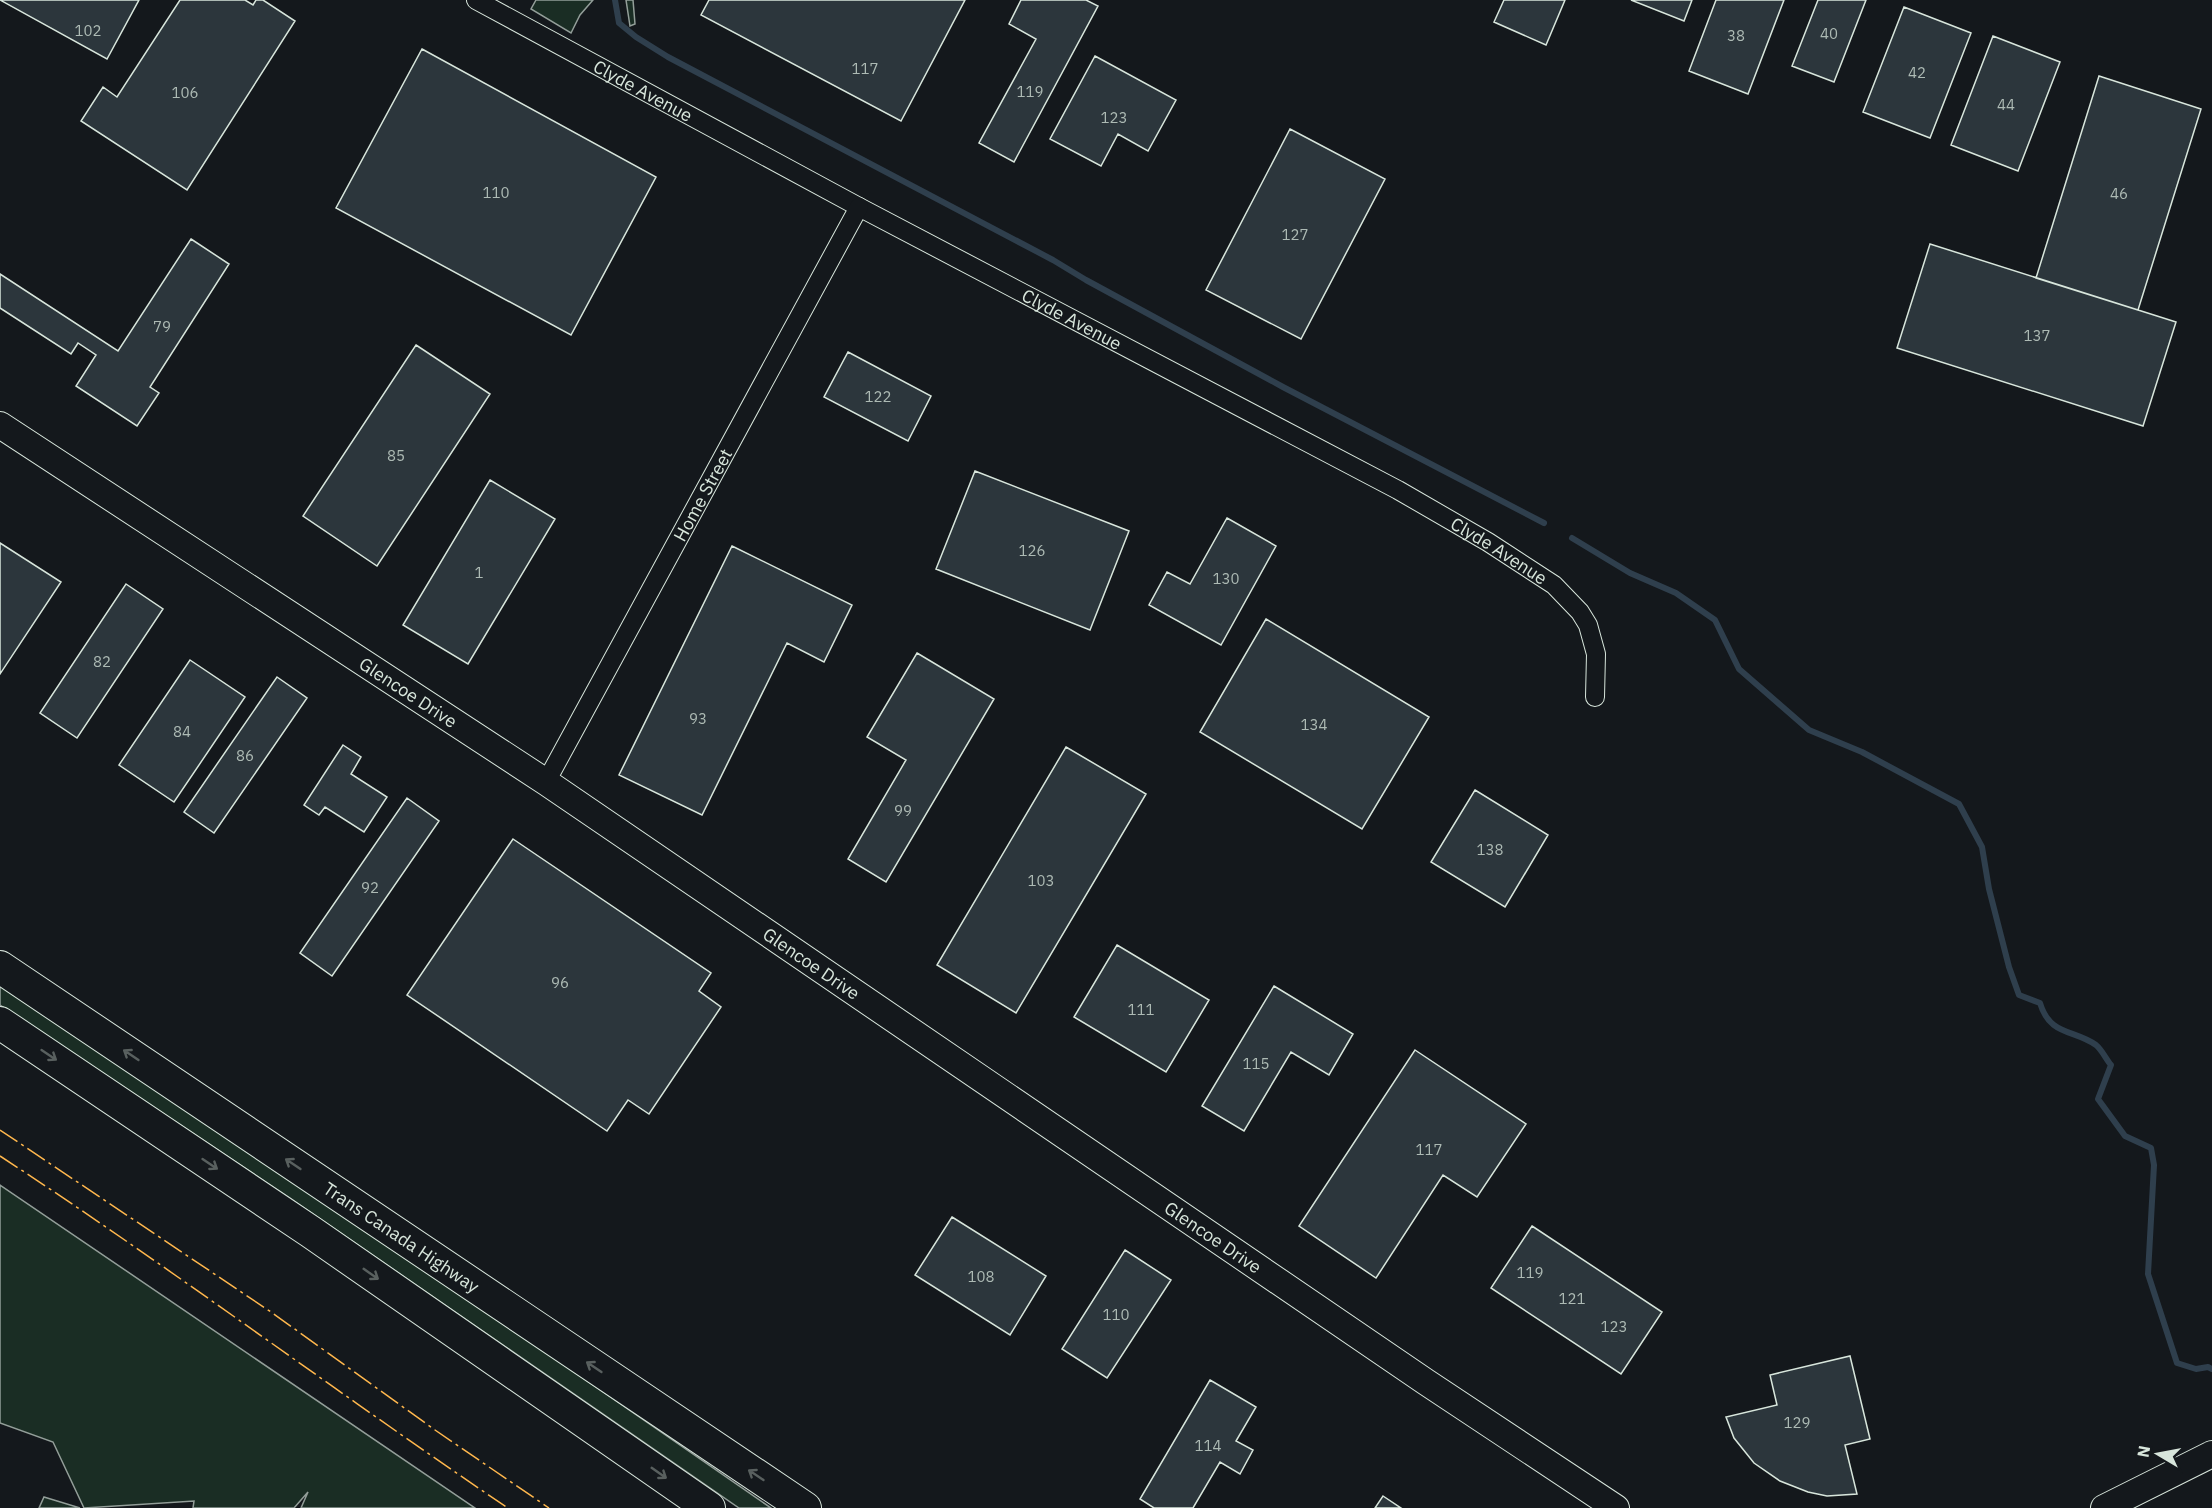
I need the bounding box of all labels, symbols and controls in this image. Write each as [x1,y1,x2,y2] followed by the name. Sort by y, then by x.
[74,21,102,40] house number: 102
[1820,24,1838,43] house number: 40
[1727,26,1745,45] house number: 38
[589,54,697,127] street label: Clyde Avenue
[851,59,879,78] house number: 117
[1908,63,1926,82] house number: 42
[1016,82,1044,101] house number: 119
[171,83,199,102] house number: 106
[1997,95,2015,114] house number: 44
[1100,108,1128,127] house number: 123
[482,183,510,202] house number: 110
[2110,184,2128,203] house number: 46
[1281,225,1309,244] house number: 127
[1018,283,1126,355] street label: Clyde Avenue
[153,317,171,336] house number: 79
[2023,326,2051,345] house number: 137
[864,387,892,406] house number: 122
[668,444,737,545] street label: Home Street
[387,446,405,465] house number: 85
[1447,512,1552,589] street label: Clyde Avenue
[1018,541,1046,560] house number: 126
[474,563,484,582] house number: 1
[1212,569,1240,588] house number: 130
[93,652,111,671] house number: 82
[355,652,462,733] street label: Glencoe Drive
[689,709,707,728] house number: 93
[1300,715,1328,734] house number: 134
[173,722,191,741] house number: 84
[236,746,254,765] house number: 86
[894,801,912,820] house number: 99
[1476,840,1504,859] house number: 138
[1027,871,1055,890] house number: 103
[361,878,379,897] house number: 92
[759,922,865,1004] street label: Glencoe Drive
[551,973,569,992] house number: 96
[1127,1000,1155,1019] house number: 111
[40,1049,56,1061] one-way arrow
[123,1049,140,1061] one-way arrow
[1242,1054,1270,1073] house number: 115
[1415,1140,1443,1159] house number: 117
[202,1158,218,1170] one-way arrow
[285,1158,302,1170] one-way arrow
[319,1176,484,1298] street label: Trans Canada Highway
[1160,1196,1266,1278] street label: Glencoe Drive
[1516,1263,1544,1282] house number: 119
[967,1267,995,1286] house number: 108
[363,1268,379,1280] one-way arrow
[1558,1289,1586,1308] house number: 121
[1102,1305,1130,1324] house number: 110
[1600,1317,1628,1336] house number: 123
[586,1360,603,1372] one-way arrow
[1783,1413,1811,1432] house number: 129
[2128,1424,2188,1484] north arrow
[1194,1436,1222,1455] house number: 114
[2132,1444,2154,1459] text: N
[650,1467,666,1479] one-way arrow
[748,1469,765,1481] one-way arrow

